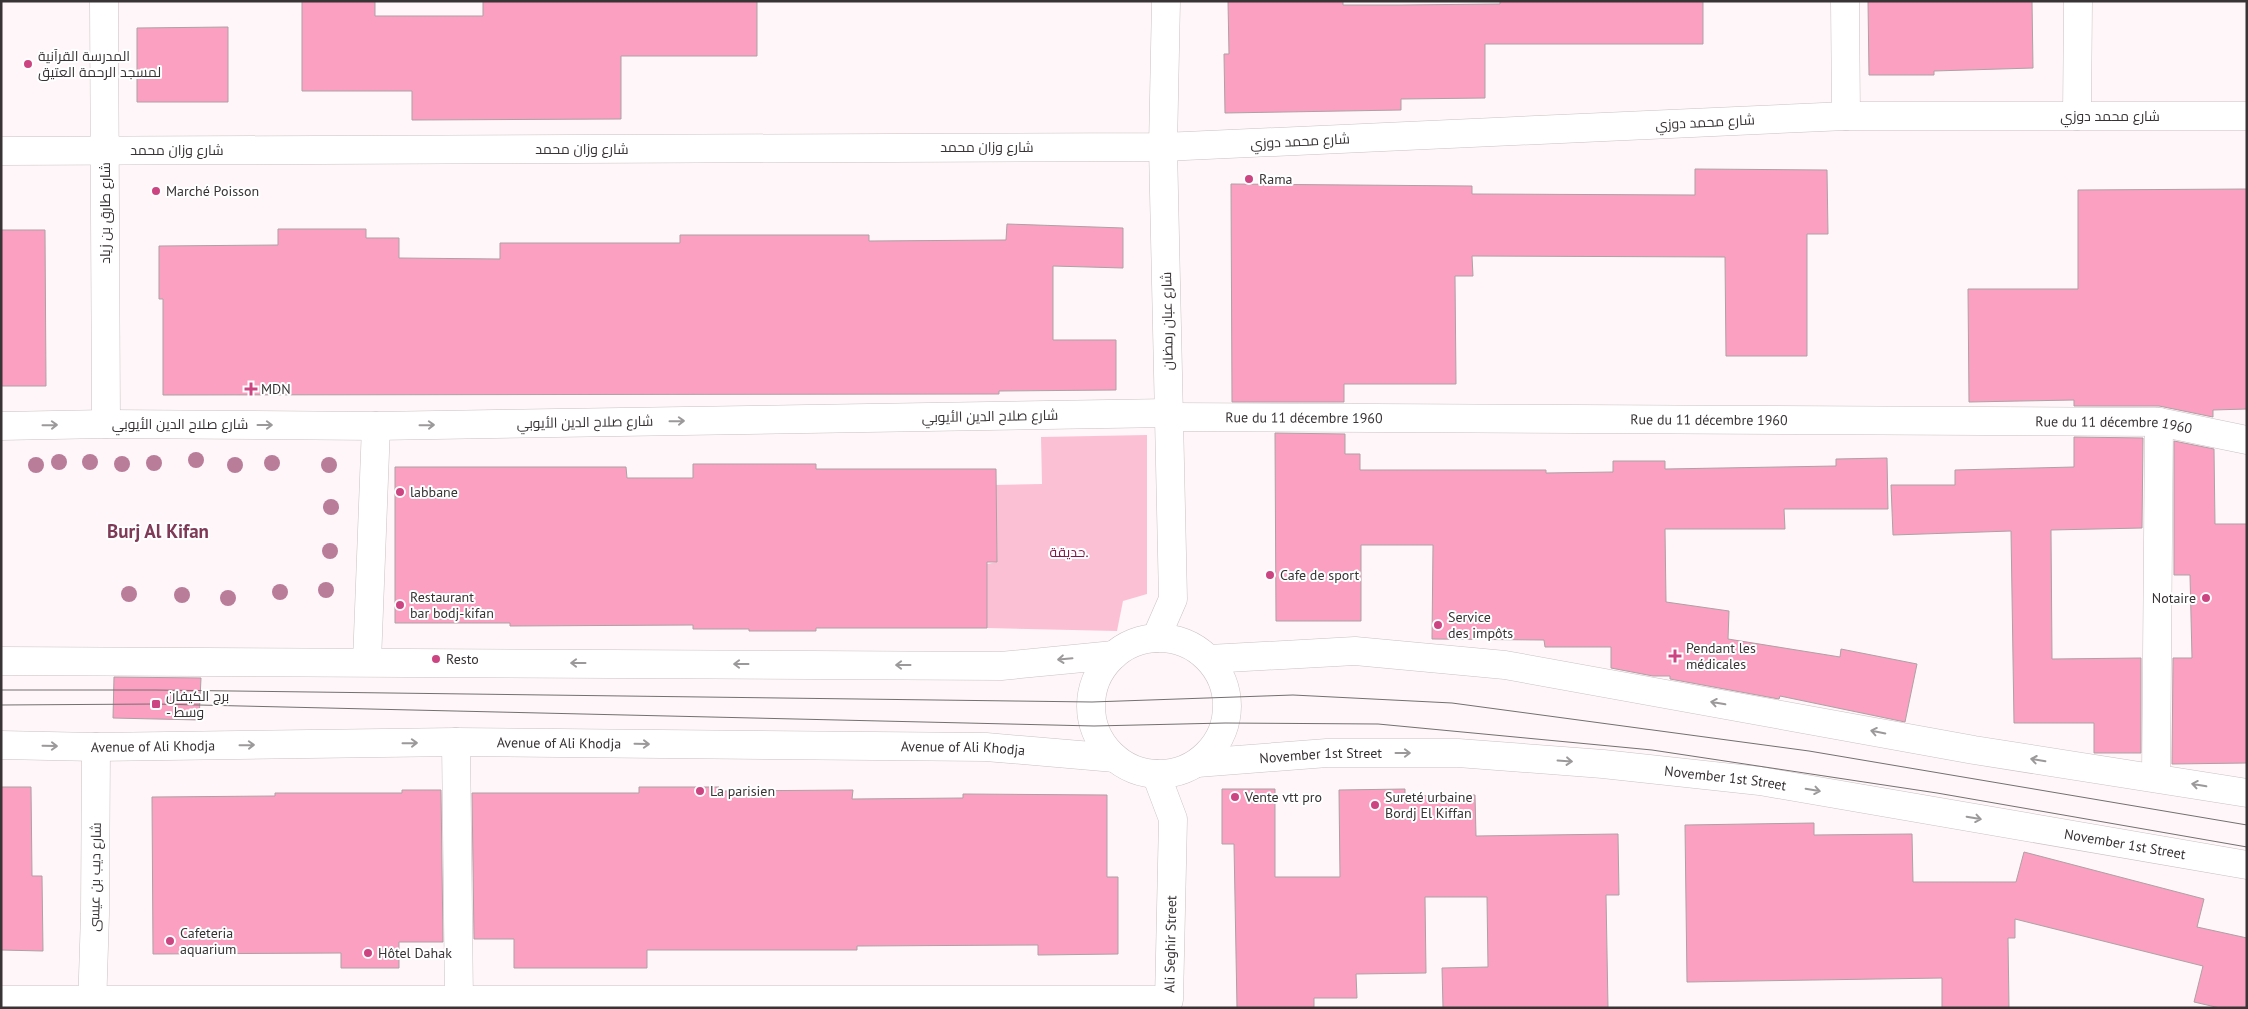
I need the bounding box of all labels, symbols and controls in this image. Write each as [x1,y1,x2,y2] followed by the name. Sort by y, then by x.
[38,47,161,81] place label: المدرسة القرآنية لمسجد الرحمة العتيق
[22,58,34,70] marker: المدرسة القرآنية لمسجد الرحمة العتيق
[2060,107,2160,128] street label: شارع محمد دوزي
[1655,110,1755,137] street label: شارع محمد دوزي
[1250,129,1350,156] street label: شارع محمد دوزي
[940,138,1034,156] street label: شارع وزان محمد
[535,140,629,158] street label: شارع وزان محمد
[130,141,224,159] street label: شارع وزان محمد
[96,162,114,264] street label: شارع طارق بن زياد
[1259,170,1293,188] place label: Rama
[1243,173,1255,185] marker: Rama
[166,182,259,200] place label: Marché Poisson
[150,185,162,197] marker: Marché Poisson
[1157,272,1177,370] street label: شارع عبان رمضان
[261,380,291,398] place label: MDN
[245,383,257,395] marker: MDN
[922,406,1059,429] street label: شارع صلاح الدين الأيوبي
[1225,408,1383,427] street label: Rue du 11 décembre 1960
[1630,410,1788,429] street label: Rue du 11 décembre 1960
[517,412,654,435] street label: شارع صلاح الدين الأيوبي
[2035,412,2194,438] street label: Rue du 11 décembre 1960
[112,415,248,436] street label: شارع صلاح الدين الأيوبي
[669,416,685,426] one-way arrow
[42,420,58,430] one-way arrow
[256,420,273,430] one-way arrow
[419,420,435,430] one-way arrow
[410,483,458,501] place label: labbane
[394,486,406,498] marker: labbane
[107,519,209,543] district label: Burj Al Kifan
[1049,543,1089,561] park label: حديقة.
[1280,566,1359,584] place label: Cafe de sport
[1264,569,1276,581] marker: Cafe de sport
[410,588,494,622] place label: Restaurant bar bodj-kifan
[2152,589,2196,607] place label: Notaire
[2200,592,2212,604] marker: Notaire
[394,599,406,611] marker: Restaurant bar bodj-kifan
[1448,608,1513,642] place label: Service des impôts
[1432,619,1444,631] marker: Service des impôts
[1686,639,1756,673] place label: Pendant les médicales
[1668,649,1682,663] marker: Pendant les médicales
[446,650,479,668] place label: Resto
[430,653,442,665] marker: Resto
[1058,655,1074,664] one-way arrow
[571,658,587,668] one-way arrow
[733,659,750,669] one-way arrow
[896,660,912,670] one-way arrow
[166,687,229,721] place label: برج الكيفان - وسط
[1711,697,1727,707] one-way arrow
[150,698,162,710] marker: برج الكيفان - وسط
[1870,727,1886,736] one-way arrow
[497,733,621,753] street label: Avenue of Ali Khodja
[91,736,215,756] street label: Avenue of Ali Khodja
[901,737,1026,759] street label: Avenue of Ali Khodja
[402,738,418,748] one-way arrow
[634,739,650,749] one-way arrow
[239,740,255,750] one-way arrow
[42,741,58,751] one-way arrow
[1259,744,1382,767] street label: November 1st Street
[1394,748,1411,758] one-way arrow
[2031,754,2047,764] one-way arrow
[1557,757,1573,766] one-way arrow
[1663,762,1788,794] street label: November 1st Street
[2191,779,2207,789] one-way arrow
[710,782,775,800] place label: La parisien
[694,785,706,797] marker: La parisien
[1805,786,1821,796] one-way arrow
[1244,788,1322,806] place label: Vente vtt pro
[1385,788,1473,822] place label: Sureté urbaine Bordj El Kiffan
[1229,791,1241,803] marker: Vente vtt pro
[1369,799,1381,811] marker: Sureté urbaine Bordj El Kiffan
[1965,813,1981,823] one-way arrow
[85,822,105,932] street label: شارع ديب بن عيسى
[2063,825,2187,863] street label: November 1st Street
[1160,895,1180,993] street label: Ali Seghir Street
[180,924,236,958] place label: Cafeteria aquarium
[164,935,176,947] marker: Cafeteria aquarium
[378,944,452,962] place label: Hôtel Dahak
[362,947,374,959] marker: Hôtel Dahak

